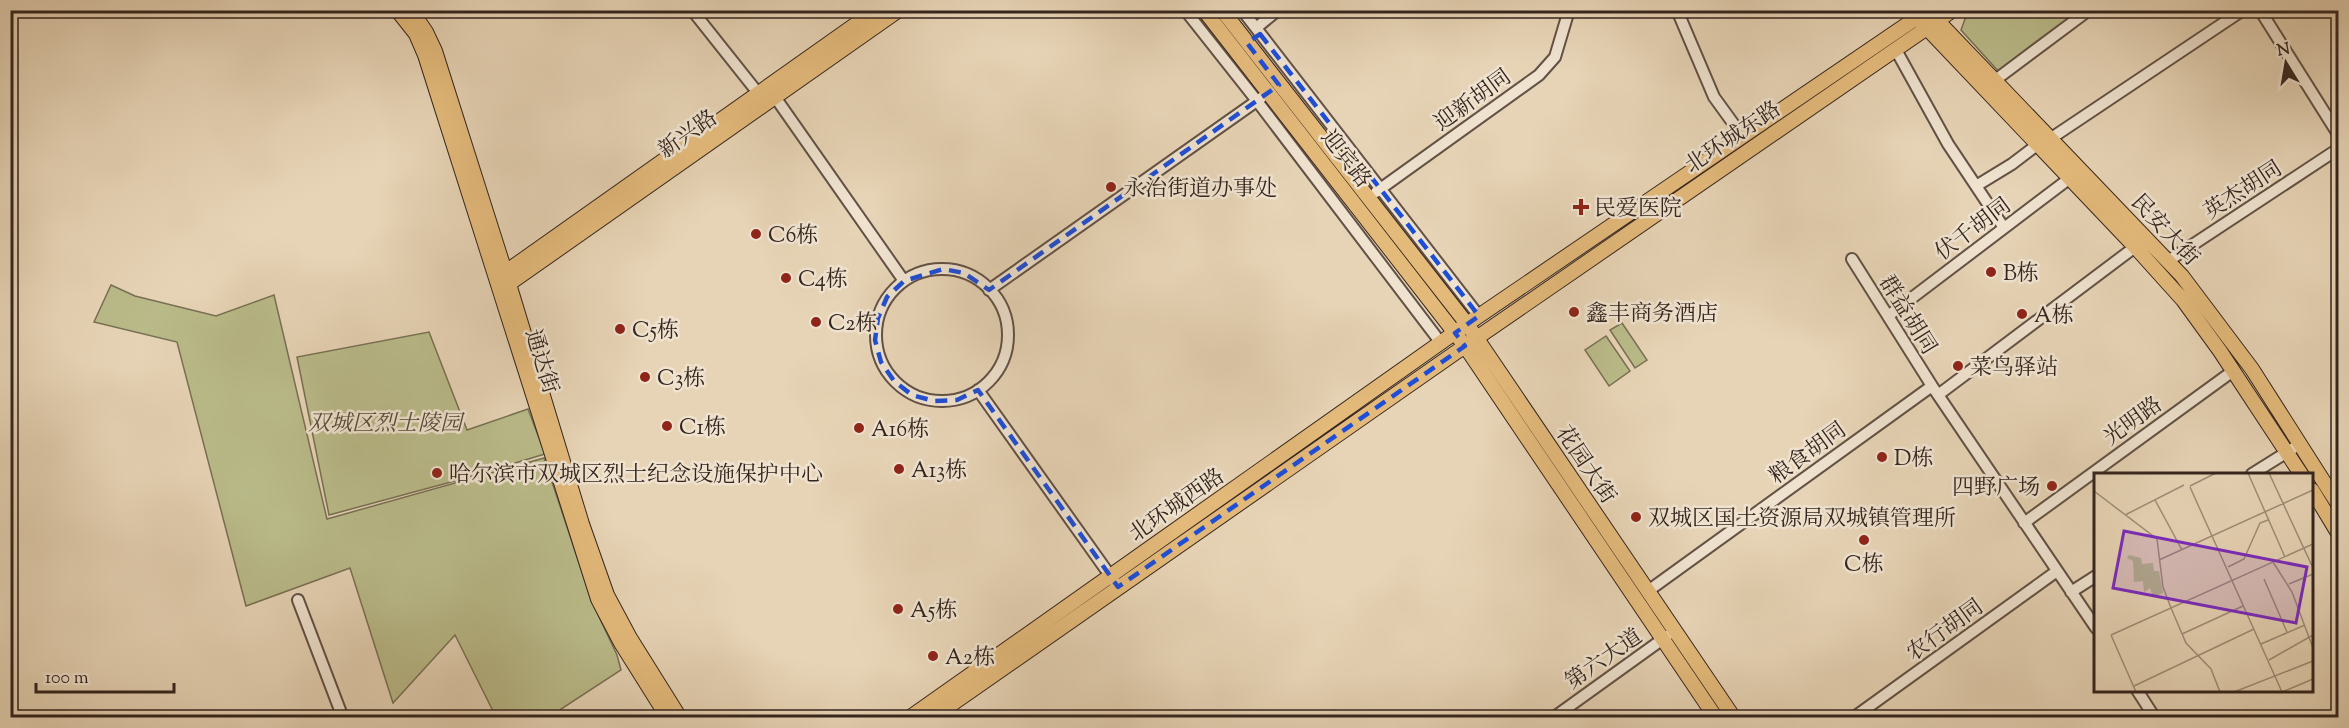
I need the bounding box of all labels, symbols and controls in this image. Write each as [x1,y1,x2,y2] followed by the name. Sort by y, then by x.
[2256,33,2316,93] north arrow
[2275,38,2292,63] text: N
[1429,63,1519,140] street label: 迎新胡同
[1679,94,1788,183] street label: 北环城东路
[653,103,725,167] street label: 新兴路
[1312,124,1378,196] street label: 迎宾路
[2198,154,2289,229] street label: 英杰胡同
[1123,174,1277,206] place label: 永治街道办事处
[1104,180,1118,194] marker: 永治街道办事处
[2122,188,2206,274] street label: 民安大街
[1929,191,2019,270] street label: 伏千胡同
[1594,194,1682,226] place label: 民爱医院
[1572,198,1590,216] marker: 民爱医院
[768,221,818,253] place label: C6栋
[749,227,763,241] marker: C6栋
[2003,259,2039,291] place label: B栋
[798,265,848,297] place label: C4栋
[1984,265,1998,279] marker: B栋
[1870,270,1943,361] street label: 群益胡同
[779,271,793,285] marker: C4栋
[1586,299,1718,331] place label: 鑫丰商务酒店
[2034,301,2074,333] place label: A栋
[1567,305,1581,319] marker: 鑫丰商务酒店
[2015,307,2029,321] marker: A栋
[828,309,878,341] place label: C2栋
[809,315,823,329] marker: C2栋
[632,316,679,348] place label: C5栋
[613,322,627,336] marker: C5栋
[515,326,565,398] street label: 通达街
[1970,353,2058,385] place label: 菜鸟驿站
[1951,359,1965,373] marker: 菜鸟驿站
[657,364,705,396] place label: C3栋
[638,370,652,384] marker: C3栋
[2098,390,2170,455] street label: 光明路
[308,409,465,441] park label: 双城区烈士陵园
[679,413,726,445] place label: C1栋
[871,415,929,447] place label: A16栋
[1764,416,1854,493] street label: 粮食胡同
[660,419,674,433] marker: C1栋
[1547,420,1622,511] street label: 花园大街
[852,421,866,435] marker: A16栋
[1894,444,1933,476] place label: D栋
[1875,450,1889,464] marker: D栋
[911,456,967,488] place label: A13栋
[449,460,823,492] place label: 哈尔滨市双城区烈士纪念设施保护中心
[892,462,906,476] marker: A13栋
[1123,462,1232,551] street label: 北环城西路
[430,466,444,480] marker: 哈尔滨市双城区烈士纪念设施保护中心
[1952,473,2040,505] place label: 四野广场
[2094,473,2313,692] inset map
[2045,479,2059,493] marker: 四野广场
[1648,504,1956,536] place label: 双城区国土资源局双城镇管理所
[1629,510,1643,524] marker: 双城区国土资源局双城镇管理所
[1857,533,1871,547] marker: C栋
[1844,550,1884,582] place label: C栋
[1901,593,1991,670] street label: 农行胡同
[910,596,957,628] place label: A5栋
[891,602,905,616] marker: A5栋
[1559,622,1650,699] street label: 第六大道
[945,643,995,675] place label: A2栋
[926,649,940,663] marker: A2栋
[36,656,174,694] scale bar
[45,666,89,692] text: 100 m

